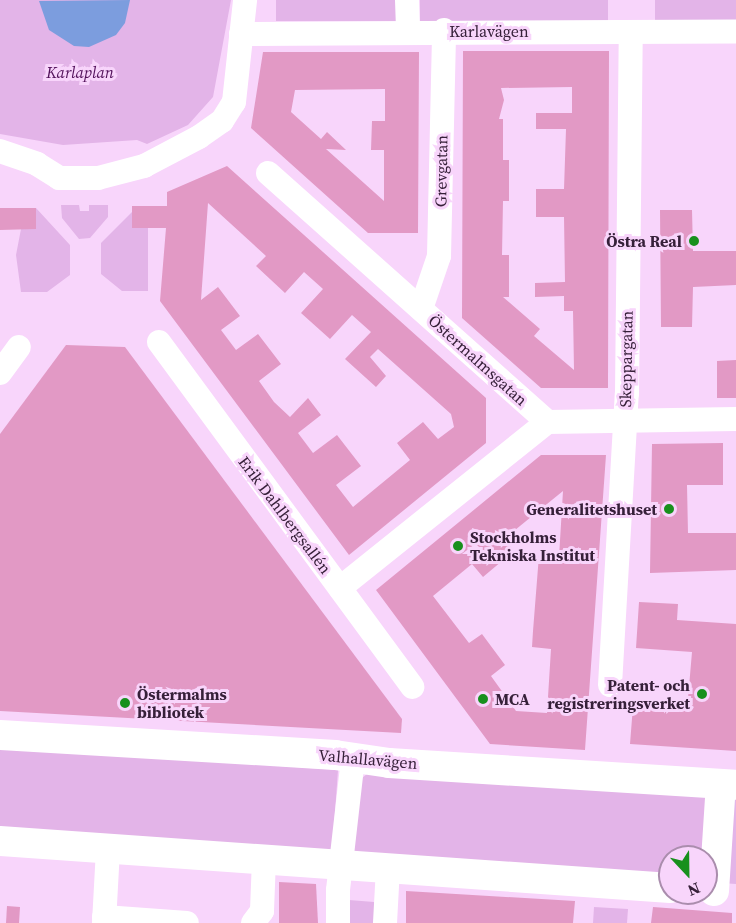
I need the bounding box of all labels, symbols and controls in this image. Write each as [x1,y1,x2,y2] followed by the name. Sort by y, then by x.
[449,21,529,41] street label: Karlavägen
[46,62,114,82] park label: Karlaplan
[431,135,451,207] street label: Grevgatan
[606,231,682,251] place label: Östra Real
[687,234,701,248] marker: Östra Real
[616,310,636,408] street label: Skeppargatan
[425,311,531,409] street label: Östermalmsgatan
[235,452,335,578] street label: Erik Dahlbergsallén
[526,499,657,519] place label: Generalitetshuset
[662,502,676,516] marker: Generalitetshuset
[470,527,595,565] place label: Stockholms Tekniska Institut
[451,539,465,553] marker: Stockholms Tekniska Institut
[547,675,690,713] place label: Patent- och registreringsverket
[137,684,227,722] place label: Östermalms bibliotek
[695,687,709,701] marker: Patent- och registreringsverket
[495,689,530,709] place label: MCA
[476,692,490,706] marker: MCA
[118,696,132,710] marker: Östermalms bibliotek
[318,745,418,773] street label: Valhallavägen
[658,845,718,905] north arrow
[684,877,704,902] text: N

